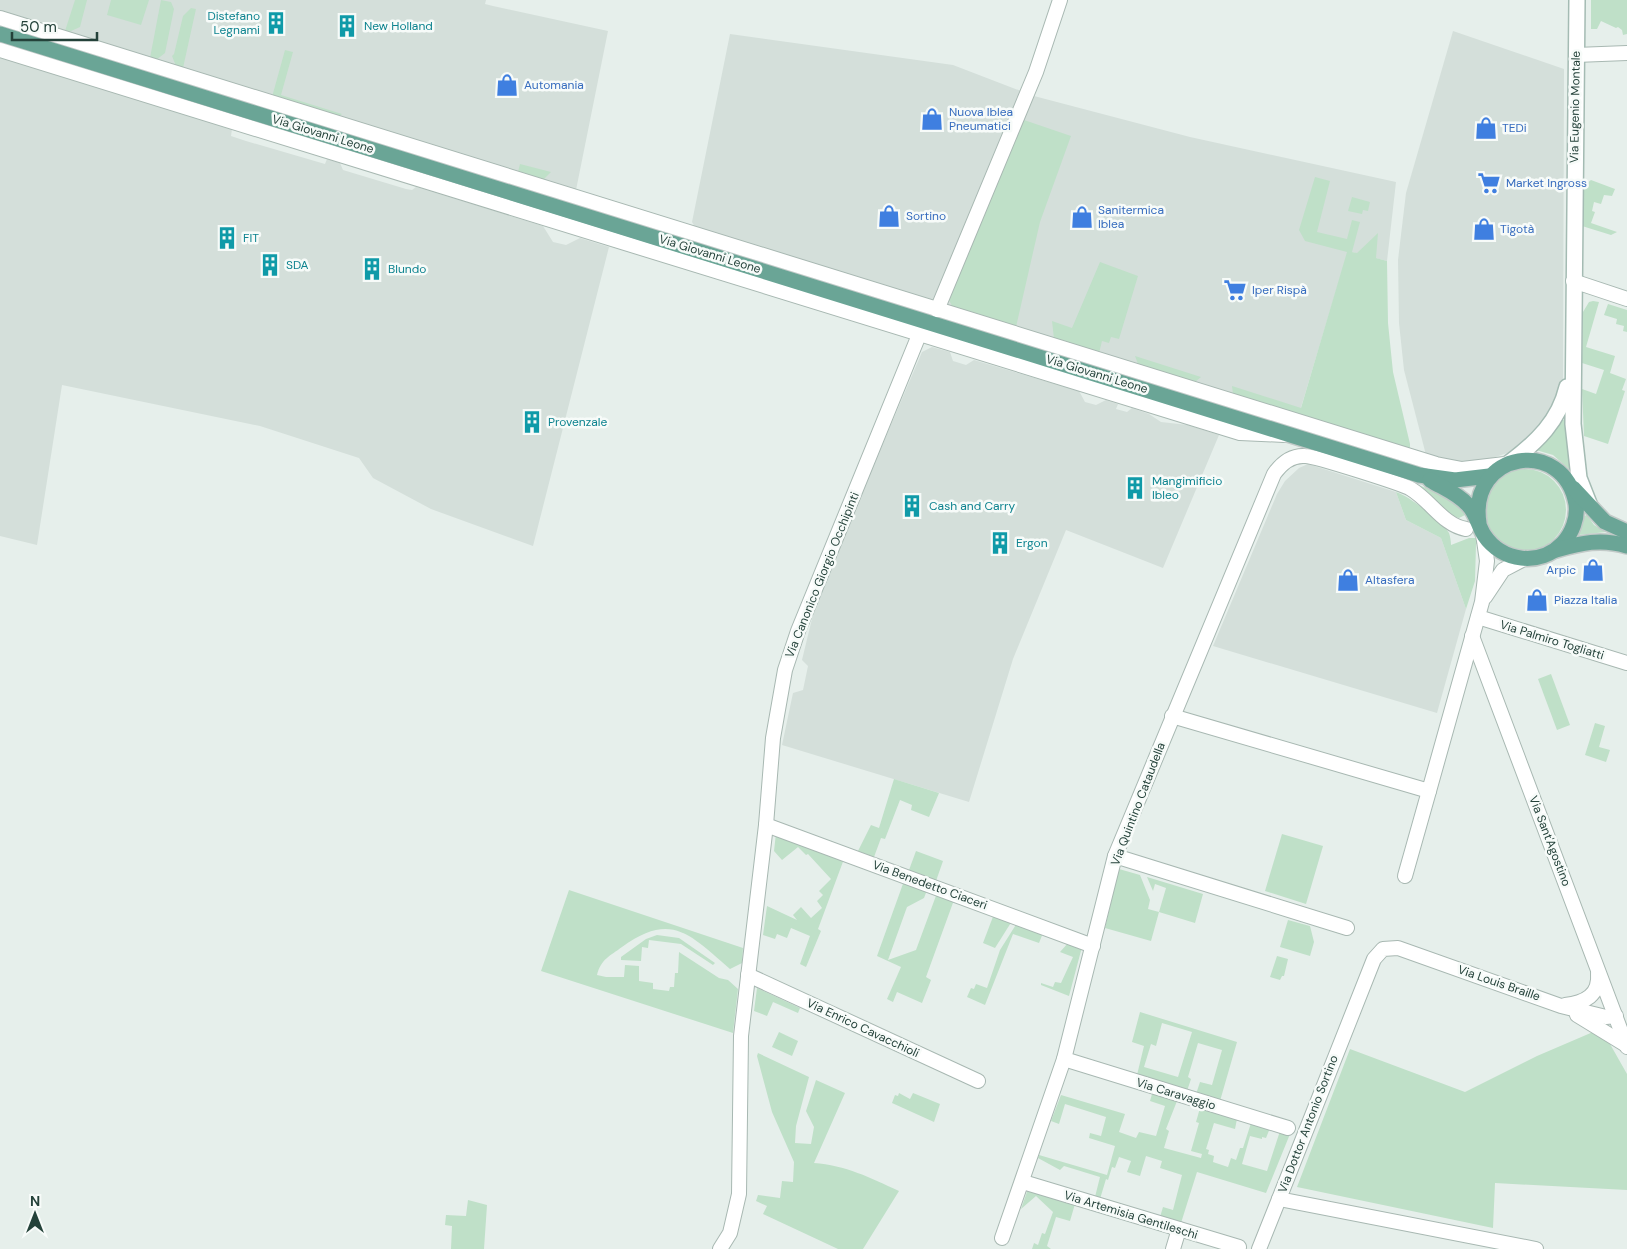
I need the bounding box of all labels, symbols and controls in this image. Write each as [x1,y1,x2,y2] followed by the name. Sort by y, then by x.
[207,8,260,38] place label: Distefano Legnami
[12,10,98,42] scale bar
[263,10,289,36] building icon: Distefano Legnami
[334,13,360,39] building icon: New Holland
[20,17,57,37] text: 50 m
[364,18,433,34] place label: New Holland
[1566,50,1584,163] street label: Via Eugenio Montale
[494,72,520,98] shop icon: Automania
[524,77,584,93] place label: Automania
[949,104,1013,134] place label: Nuova Iblea Pneumatici
[919,106,945,132] shop icon: Nuova Iblea Pneumatici
[270,111,376,157] street label: Via Giovanni Leone
[1473,115,1499,141] shop icon: TEDi
[1502,120,1527,136] place label: TEDi
[1476,170,1502,196] supermarket icon: Market Ingross
[1506,175,1587,191] place label: Market Ingross
[1098,202,1164,232] place label: Sanitermica Iblea
[876,203,902,229] shop icon: Sortino
[1069,204,1095,230] shop icon: Sanitermica Iblea
[906,208,946,224] place label: Sortino
[1471,216,1497,242] shop icon: Tigotà
[1500,221,1534,237] place label: Tigotà
[214,225,240,251] building icon: FIT
[243,230,259,246] place label: FIT
[657,231,763,277] street label: Via Giovanni Leone
[257,252,283,278] building icon: SDA
[359,256,385,282] building icon: Blundo
[286,257,309,273] place label: SDA
[388,261,426,277] place label: Blundo
[1222,277,1248,303] supermarket icon: Iper Rispà
[1252,282,1307,298] place label: Iper Rispà
[1044,351,1150,397] street label: Via Giovanni Leone
[519,409,545,435] building icon: Provenzale
[548,414,607,430] place label: Provenzale
[1152,473,1222,503] place label: Mangimificio Ibleo
[1122,475,1148,501] building icon: Mangimificio Ibleo
[781,490,863,660] street label: Via Canonico Giorgio Occhipinti
[899,493,925,519] building icon: Cash and Carry
[929,498,1015,514] place label: Cash and Carry
[987,530,1013,556] building icon: Ergon
[1016,535,1048,551] place label: Ergon
[1580,557,1606,583] shop icon: Arpic
[1546,562,1576,578] place label: Arpic
[1335,567,1361,593] shop icon: Altasfera
[1365,572,1415,588] place label: Altasfera
[1524,587,1550,613] shop icon: Piazza Italia
[1554,592,1617,608] place label: Piazza Italia
[1498,617,1606,663] street label: Via Palmiro Togliatti
[1107,740,1169,868] street label: Via Quintino Cataudella
[1525,793,1575,889] street label: Via Sant'Agostino
[870,857,990,913] street label: Via Benedetto Ciaceri
[1456,961,1542,1005] street label: Via Louis Braille
[804,995,922,1061] street label: Via Enrico Cavacchioli
[1274,1053,1342,1195] street label: Via Dottor Antonio Sortino
[1134,1074,1218,1114] street label: Via Caravaggio
[1062,1187,1200,1243] street label: Via Artemisia Gentileschi
[10,1189,60,1239] north arrow
[30,1192,40,1210] text: N

